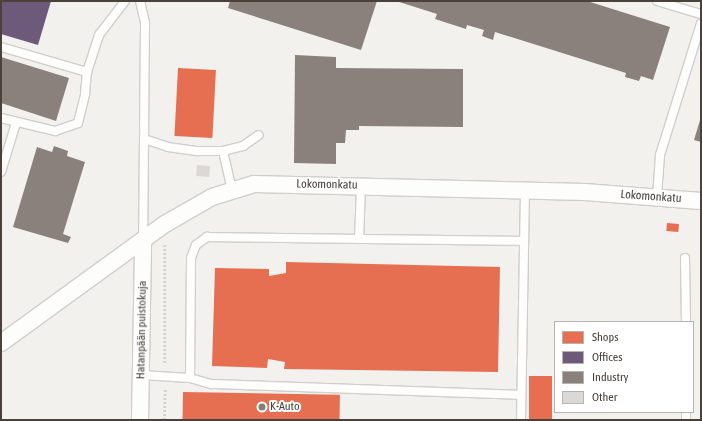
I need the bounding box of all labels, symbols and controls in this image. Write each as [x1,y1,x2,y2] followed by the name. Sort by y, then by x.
[296,177,358,193] street label: Lokomonkatu
[620,188,682,206] street label: Lokomonkatu
[134,281,150,379] street label: Hatanpään puistokuja
[554,321,694,413] legend
[592,330,618,344] text: Shops
[592,350,622,364] text: Offices
[592,370,629,384] text: Industry
[592,390,617,404] text: Other
[270,400,300,414] place label: K-Auto
[257,402,267,412] marker: K-Auto

